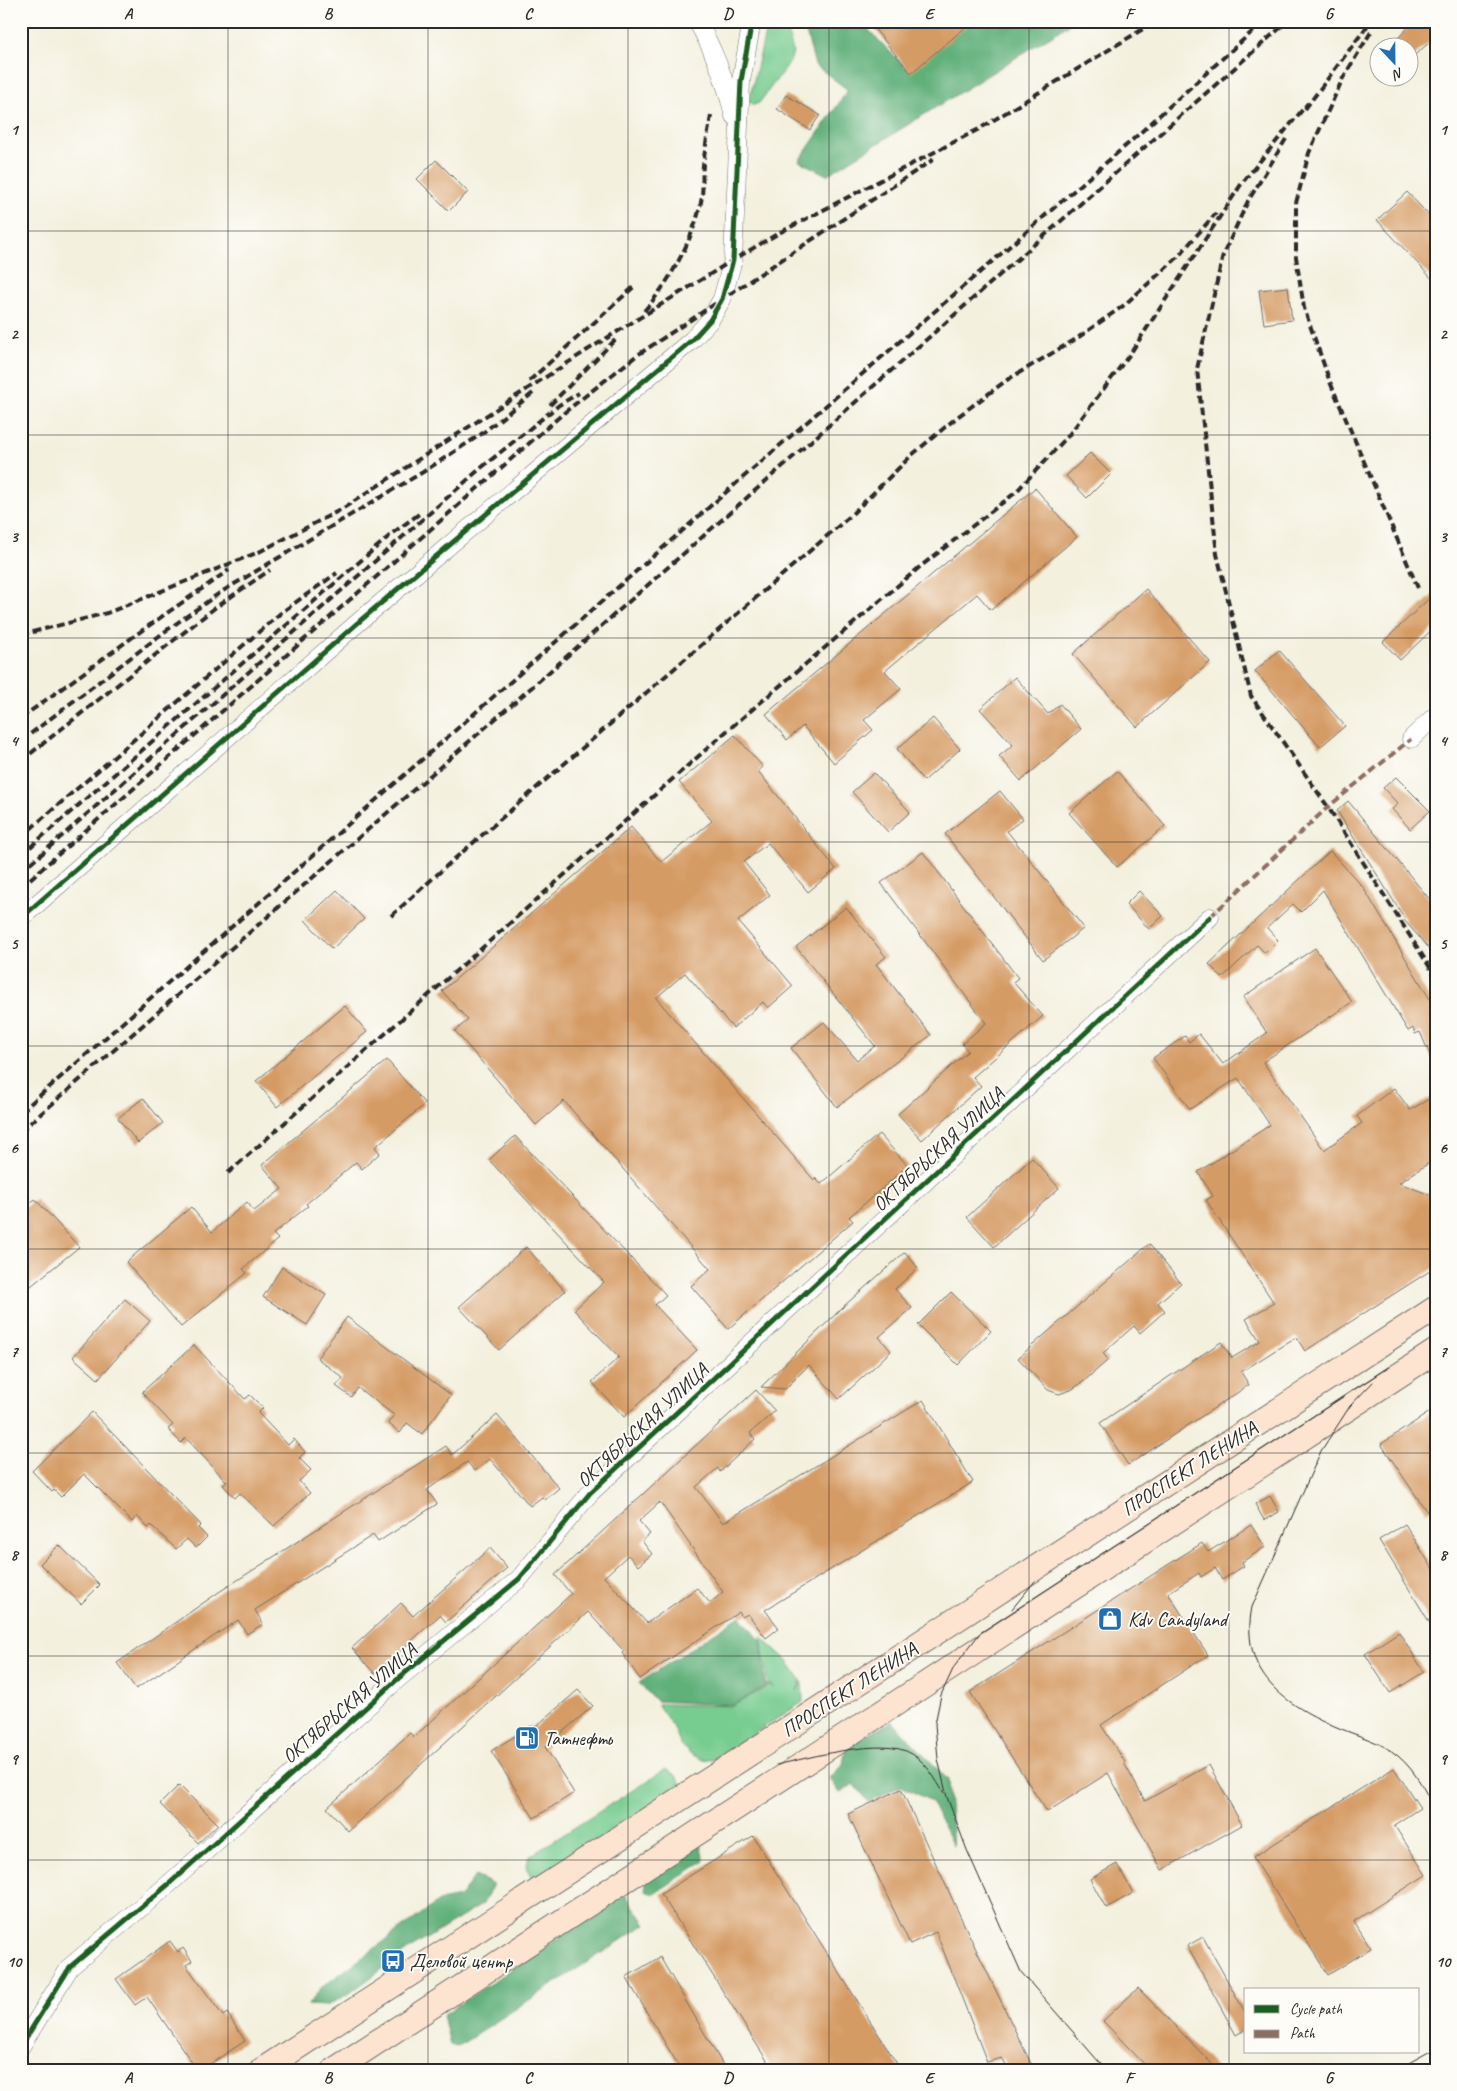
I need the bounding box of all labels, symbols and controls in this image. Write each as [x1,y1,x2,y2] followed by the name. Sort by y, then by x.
[124,4,134,24] text: A
[324,4,334,24] text: B
[524,4,534,24] text: C
[723,4,734,24] text: D
[925,4,936,24] text: E
[1125,4,1136,24] text: F
[1325,4,1335,24] text: G
[1370,38,1420,88] north arrow
[1389,64,1406,84] text: N
[10,120,19,140] text: 1
[1439,120,1448,140] text: 1
[10,324,19,344] text: 2
[1439,324,1448,344] text: 2
[10,527,19,547] text: 3
[1439,527,1448,547] text: 3
[10,731,19,751] text: 4
[1439,731,1448,751] text: 4
[11,934,20,954] text: 5
[1440,934,1449,954] text: 5
[867,1081,1010,1217] street label: ОКТЯБРЬСКАЯ УЛИЦА
[10,1138,19,1158] text: 6
[1439,1138,1448,1158] text: 6
[10,1342,19,1362] text: 7
[1439,1342,1448,1362] text: 7
[571,1357,714,1493] street label: ОКТЯБРЬСКАЯ УЛИЦА
[1117,1415,1262,1521] street label: ПРОСПЕКТ ЛЕНИНА
[10,1545,19,1565] text: 8
[1439,1545,1448,1565] text: 8
[1097,1606,1123,1632] shop icon: Kdv Candyland
[1128,1607,1230,1632] place label: Kdv Candyland
[777,1636,922,1742] street label: ПРОСПЕКТ ЛЕНИНА
[277,1637,423,1769] street label: ОКТЯБРЬСКАЯ УЛИЦА
[514,1725,540,1751] fuel station icon: Татнефть
[544,1726,614,1751] place label: Татнефть
[10,1749,19,1769] text: 9
[1439,1749,1448,1769] text: 9
[380,1948,406,1974] bus stop icon: Деловой центр
[410,1949,514,1974] place label: Деловой центр
[7,1952,23,1972] text: 10
[1436,1952,1452,1972] text: 10
[1244,1988,1420,2054] legend
[1290,2000,1342,2019] text: Cycle path
[1290,2024,1316,2043] text: Path
[124,2068,134,2088] text: A
[324,2068,334,2088] text: B
[524,2068,534,2088] text: C
[723,2068,734,2088] text: D
[925,2068,936,2088] text: E
[1125,2068,1136,2088] text: F
[1325,2068,1335,2088] text: G

